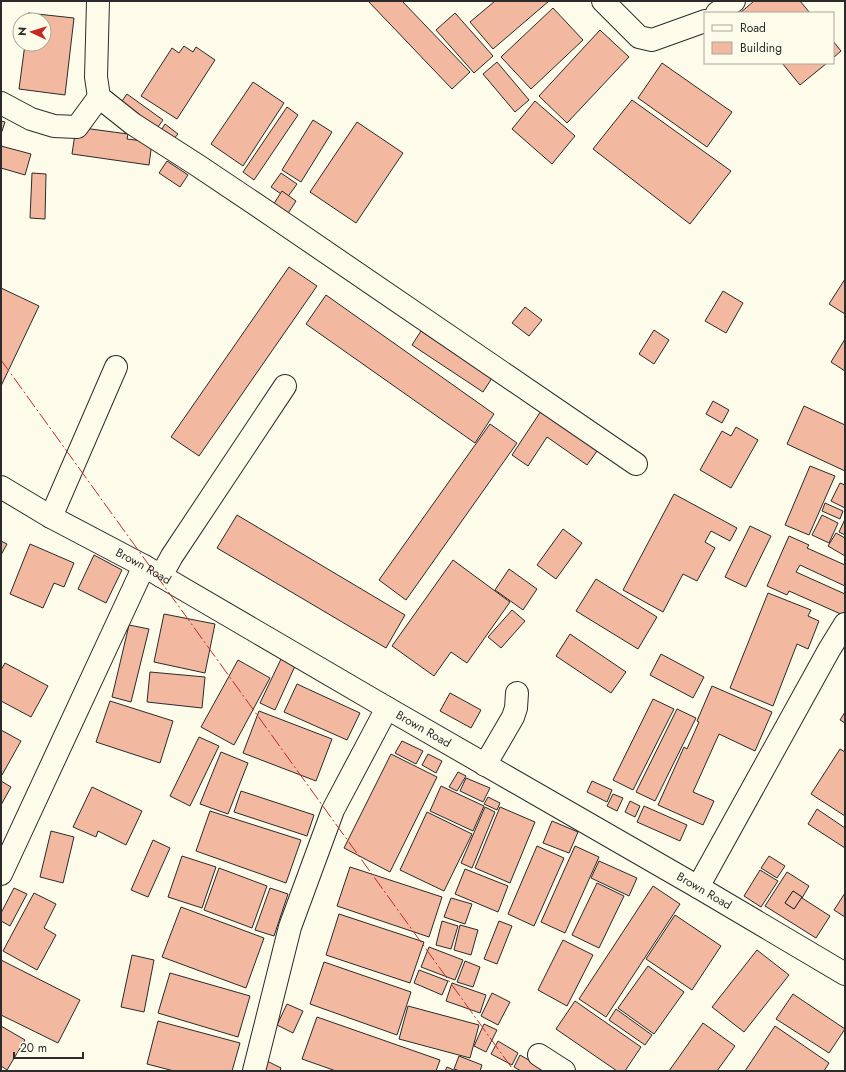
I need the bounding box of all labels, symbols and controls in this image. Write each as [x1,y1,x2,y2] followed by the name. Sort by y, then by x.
[12,12,52,52] north arrow
[704,12,834,64] legend
[740,19,766,37] text: Road
[14,26,30,36] text: N
[740,39,782,57] text: Building
[112,544,175,589] street label: Brown Road
[393,706,454,752] street label: Brown Road
[673,868,735,914] street label: Brown Road
[14,1034,83,1060] scale bar
[20,1039,47,1057] text: 20 m

